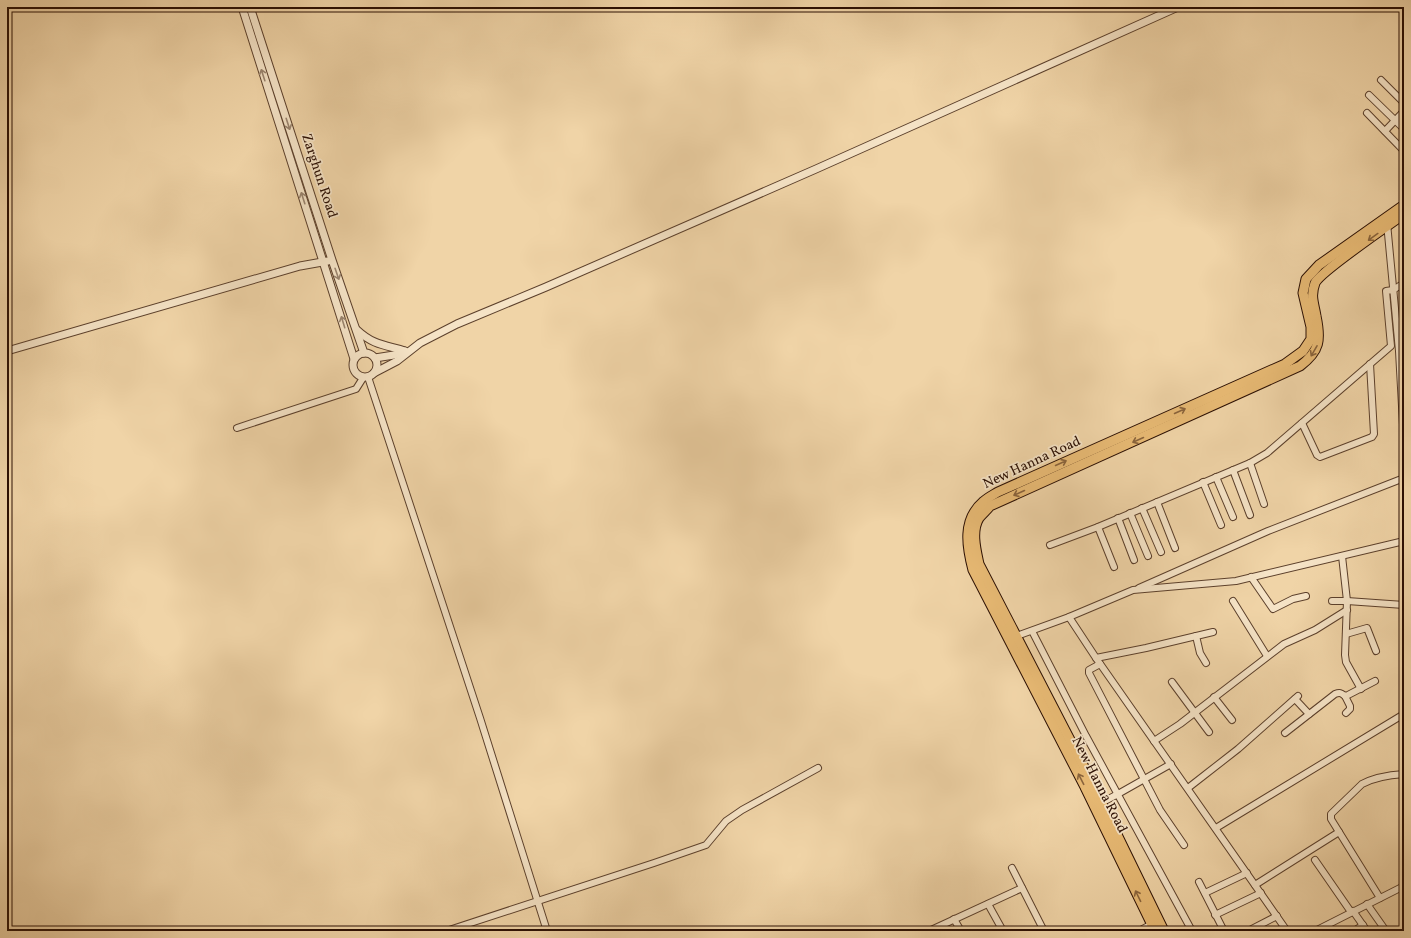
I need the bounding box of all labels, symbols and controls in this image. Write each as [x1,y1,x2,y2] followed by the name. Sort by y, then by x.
[259,69,267,81] one-way arrow
[285,117,292,130] one-way arrow
[296,131,342,221] street label: Zarghun Road
[299,192,306,205] one-way arrow
[1367,233,1378,241] one-way arrow
[334,268,341,281] one-way arrow
[339,316,346,329] one-way arrow
[1310,344,1318,356] one-way arrow
[1173,406,1185,414] one-way arrow
[980,432,1084,494] street label: New Hanna Road
[1132,437,1144,444] one-way arrow
[1054,459,1066,467] one-way arrow
[1013,490,1025,497] one-way arrow
[1067,734,1132,836] street label: New Hanna Road
[1077,773,1084,785] one-way arrow
[1134,890,1141,902] one-way arrow

